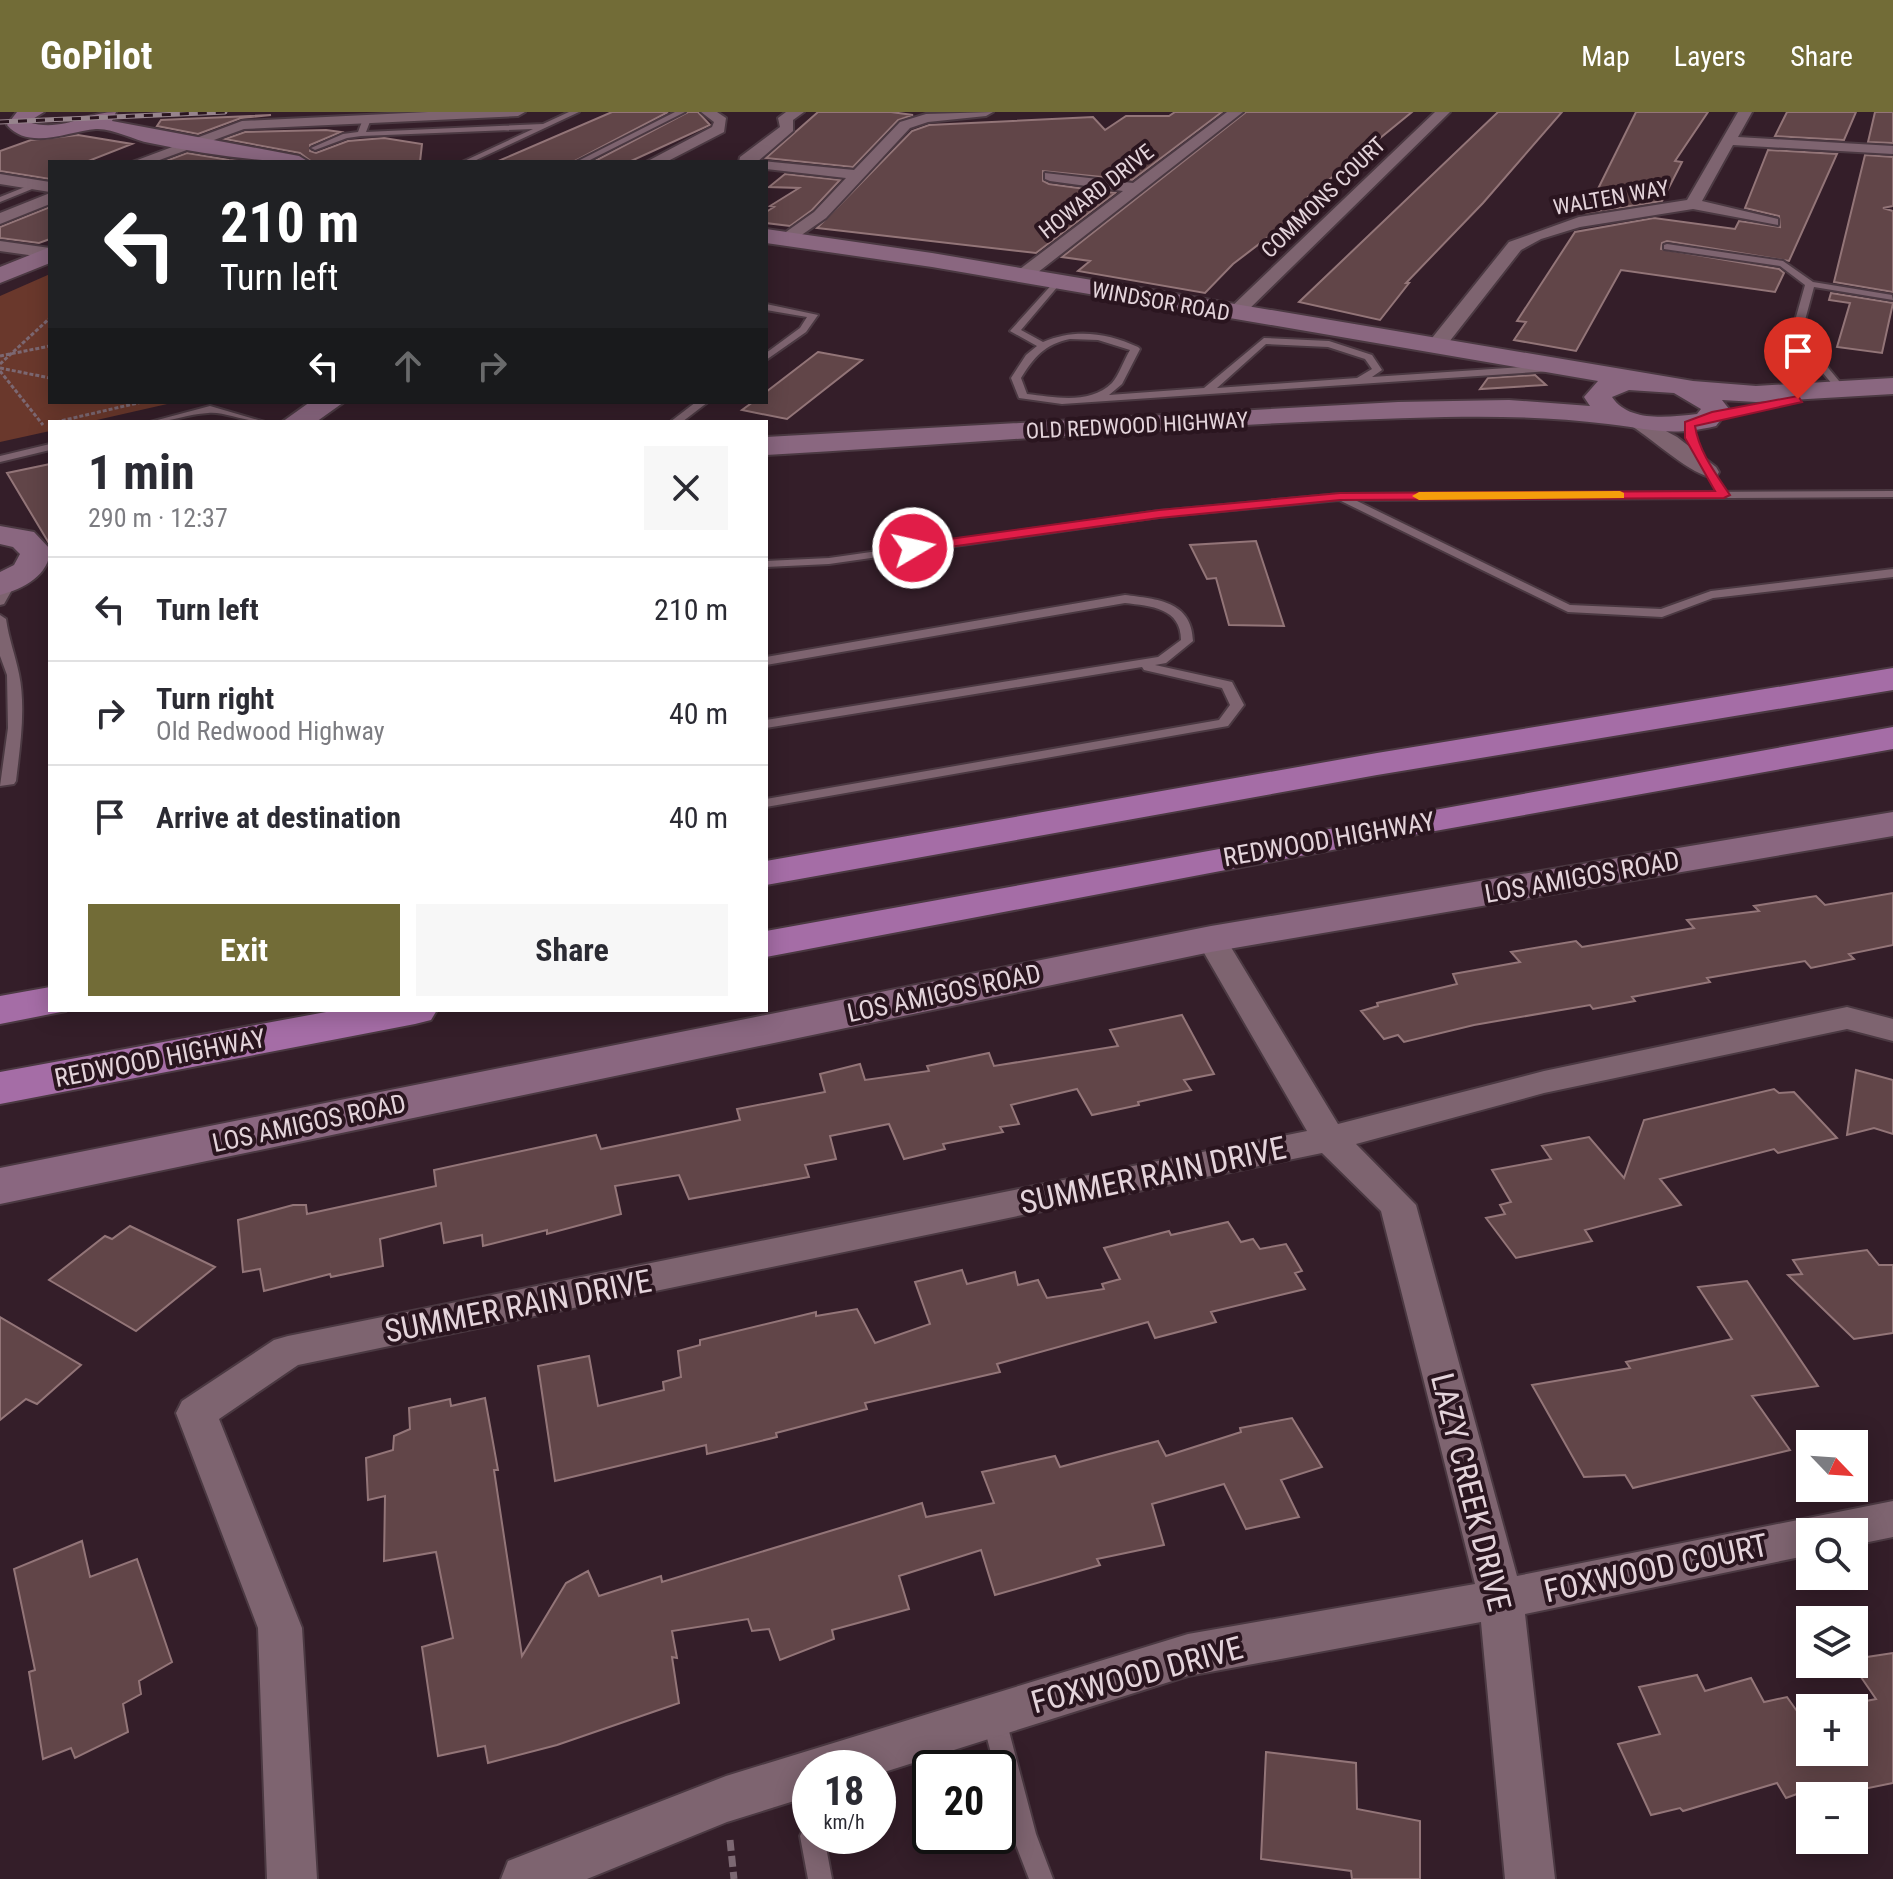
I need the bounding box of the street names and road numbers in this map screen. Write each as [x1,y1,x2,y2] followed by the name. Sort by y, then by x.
[1256,132,1390,263] street label: COMMONS COURT
[1034,139,1158,244] street label: HOWARD DRIVE
[1551,175,1671,220] street label: WALTEN WAY
[1090,277,1232,326] street label: WINDSOR ROAD
[1025,407,1249,444] street label: OLD REDWOOD HIGHWAY
[1221,806,1437,872] street label: REDWOOD HIGHWAY
[1482,845,1682,909] street label: LOS AMIGOS ROAD
[844,958,1044,1028] street label: LOS AMIGOS ROAD
[52,1023,268,1093] street label: REDWOOD HIGHWAY
[209,1088,409,1158] street label: LOS AMIGOS ROAD
[1017,1128,1289,1222] street label: SUMMER RAIN DRIVE
[381,1262,655,1350] street label: SUMMER RAIN DRIVE
[1423,1369,1519,1615] street label: LAZY CREEK DRIVE
[1540,1526,1772,1610] street label: FOXWOOD COURT
[1027,1629,1247,1721] street label: FOXWOOD DRIVE

